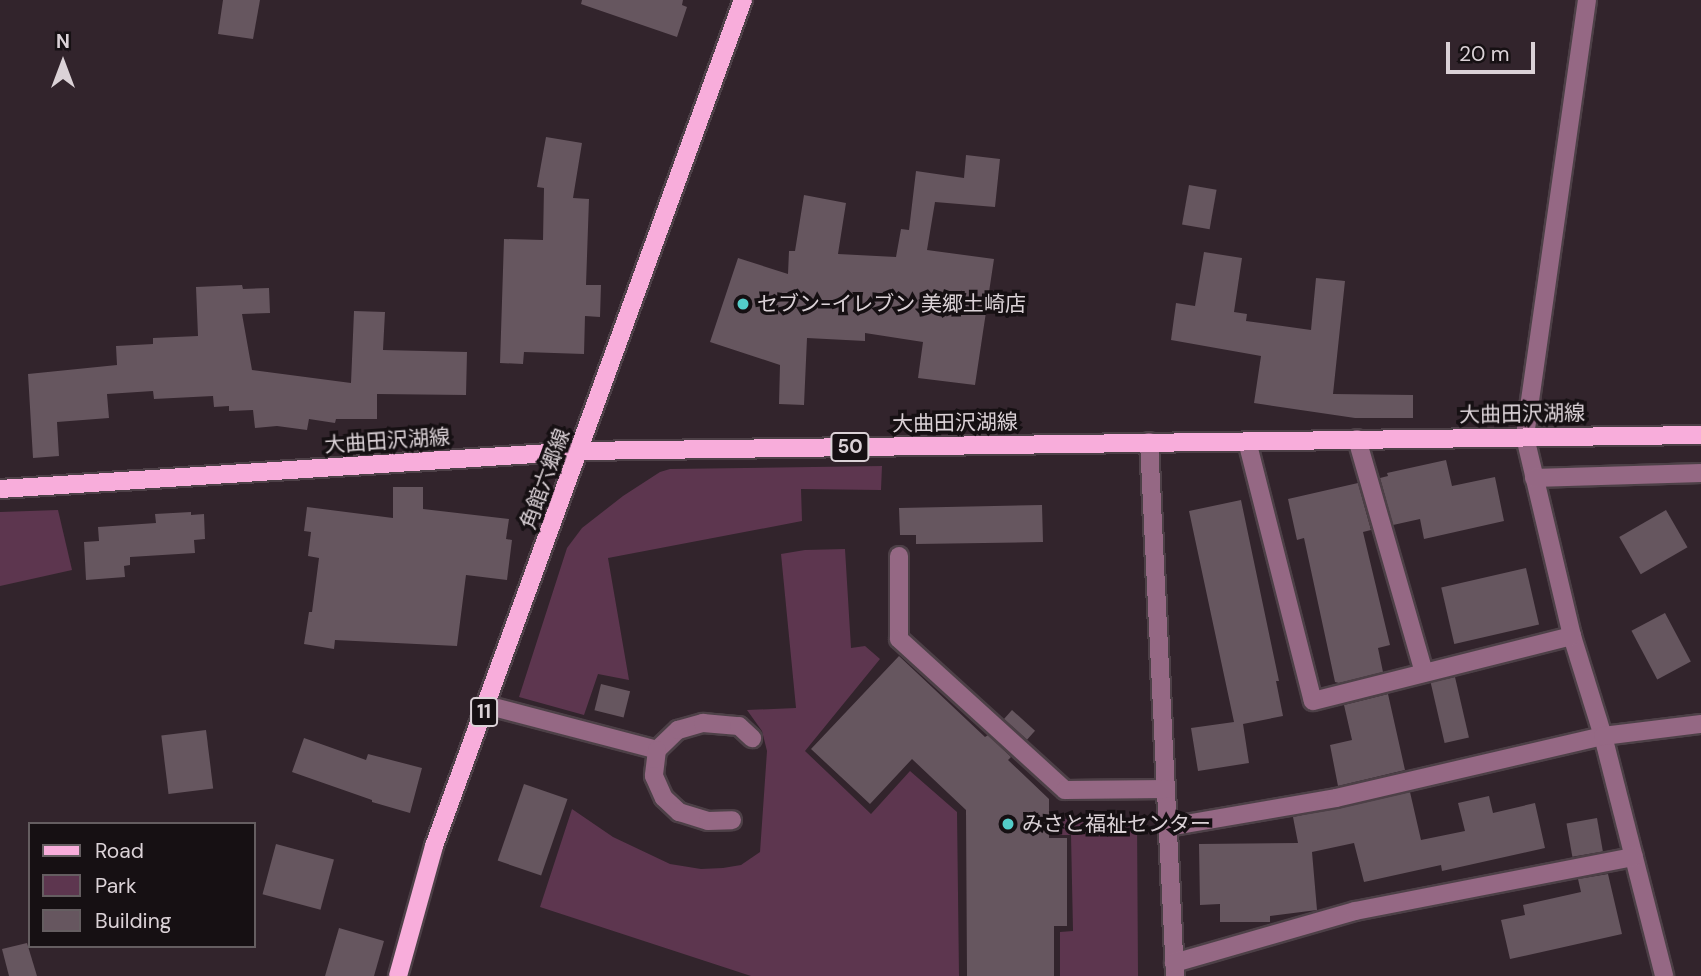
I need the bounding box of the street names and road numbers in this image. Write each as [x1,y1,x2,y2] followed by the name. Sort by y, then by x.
[1459,400,1585,428] street label: 大曲田沢湖線
[892,409,1018,437] street label: 大曲田沢湖線
[323,424,451,458] street label: 大曲田沢湖線
[515,425,575,533] street label: 角館六郷線
[829,432,871,462] road number: 50
[470,696,498,727] road number: 11

